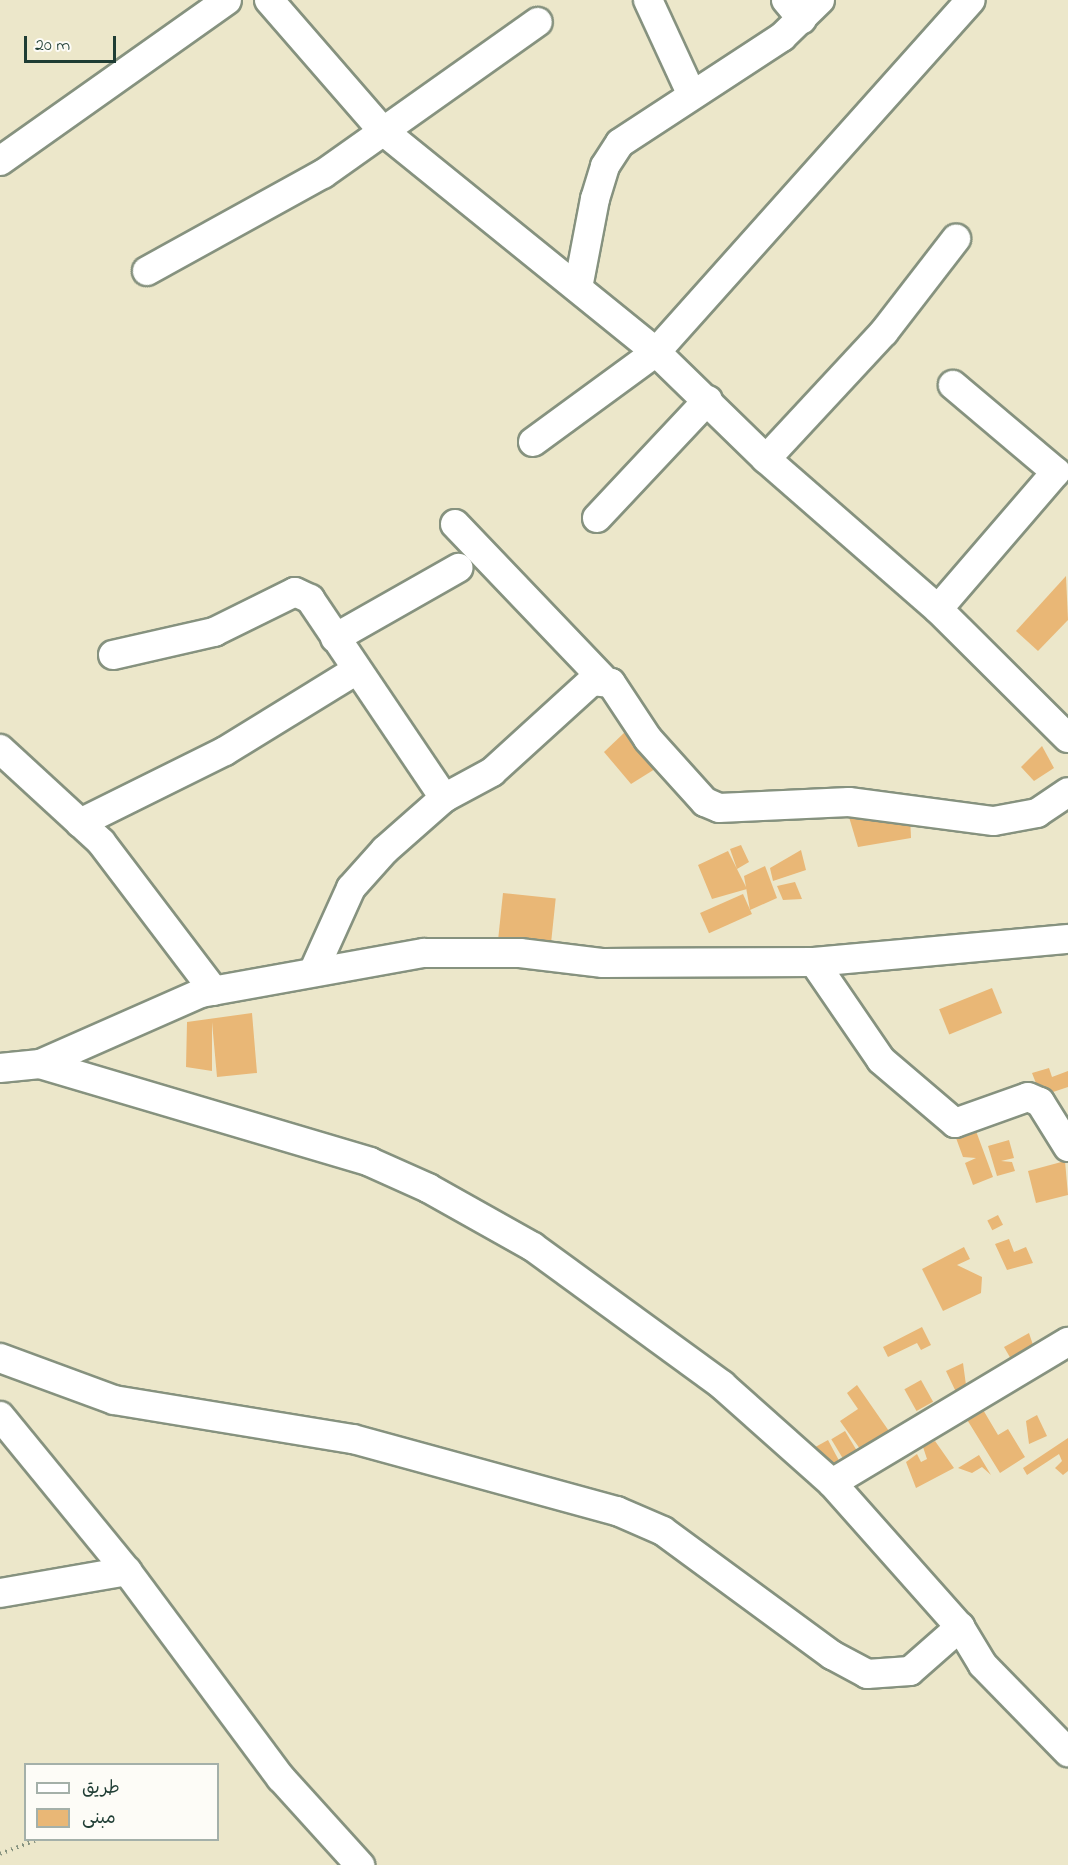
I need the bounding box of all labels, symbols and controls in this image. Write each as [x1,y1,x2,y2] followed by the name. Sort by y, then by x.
[27,24,118,62] scale bar
[35,33,70,59] text: 20 m
[24,1763,219,1841] legend
[82,1776,120,1802] text: طريق
[82,1806,116,1832] text: مبنى

